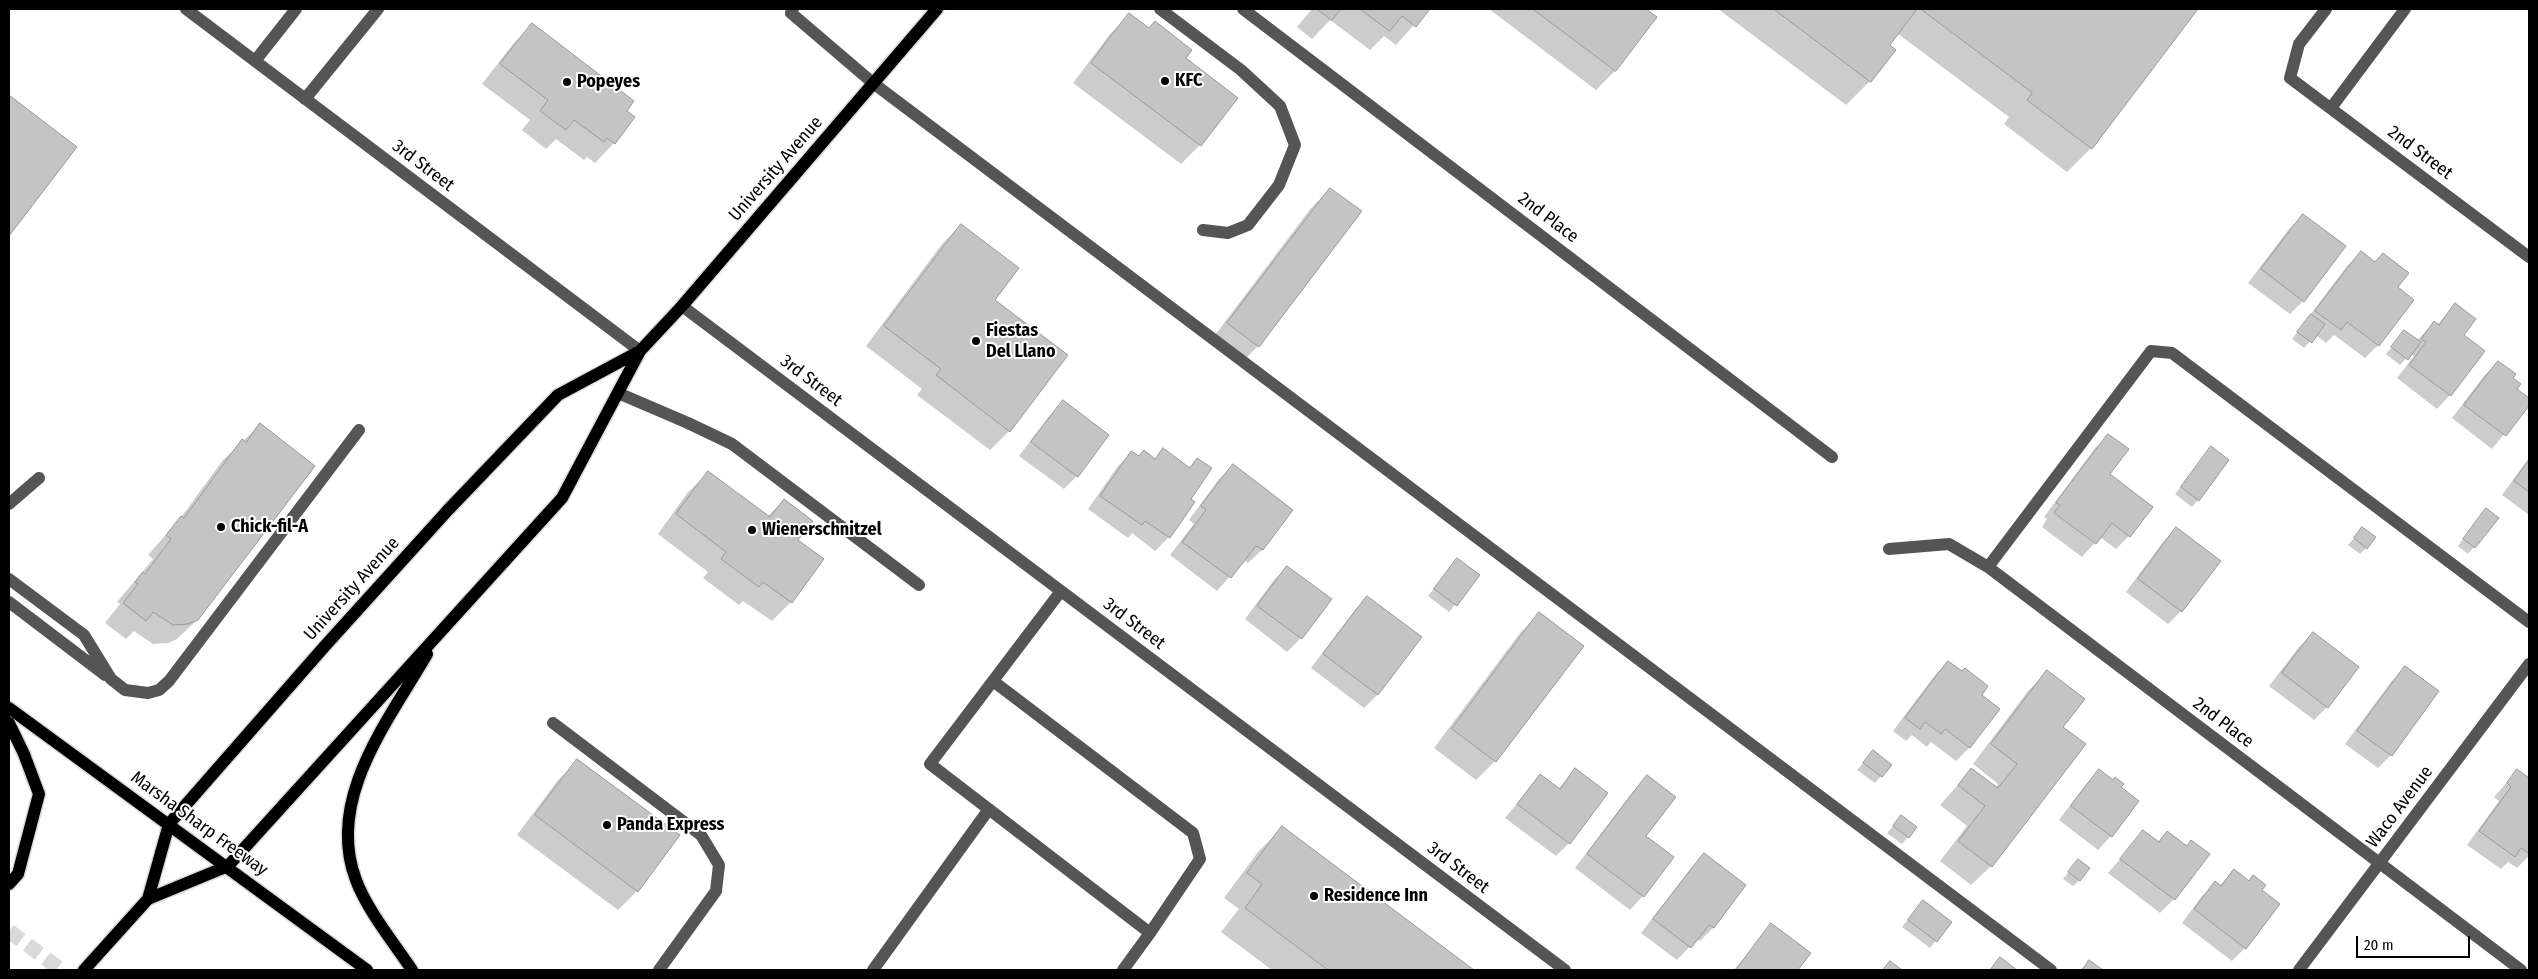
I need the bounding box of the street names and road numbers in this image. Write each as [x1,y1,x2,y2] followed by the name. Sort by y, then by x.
[725,112,827,226] street label: University Avenue
[2383,122,2457,184] street label: 2nd Street
[388,136,458,196] street label: 3rd Street
[1513,188,1583,248] street label: 2nd Place
[776,351,846,411] street label: 3rd Street
[300,533,404,645] street label: University Avenue
[1099,594,1169,654] street label: 3rd Street
[2188,693,2258,753] street label: 2nd Place
[2362,762,2438,852] street label: Waco Avenue
[126,767,272,881] street label: Marsha Sharp Freeway
[1423,838,1493,898] street label: 3rd Street

